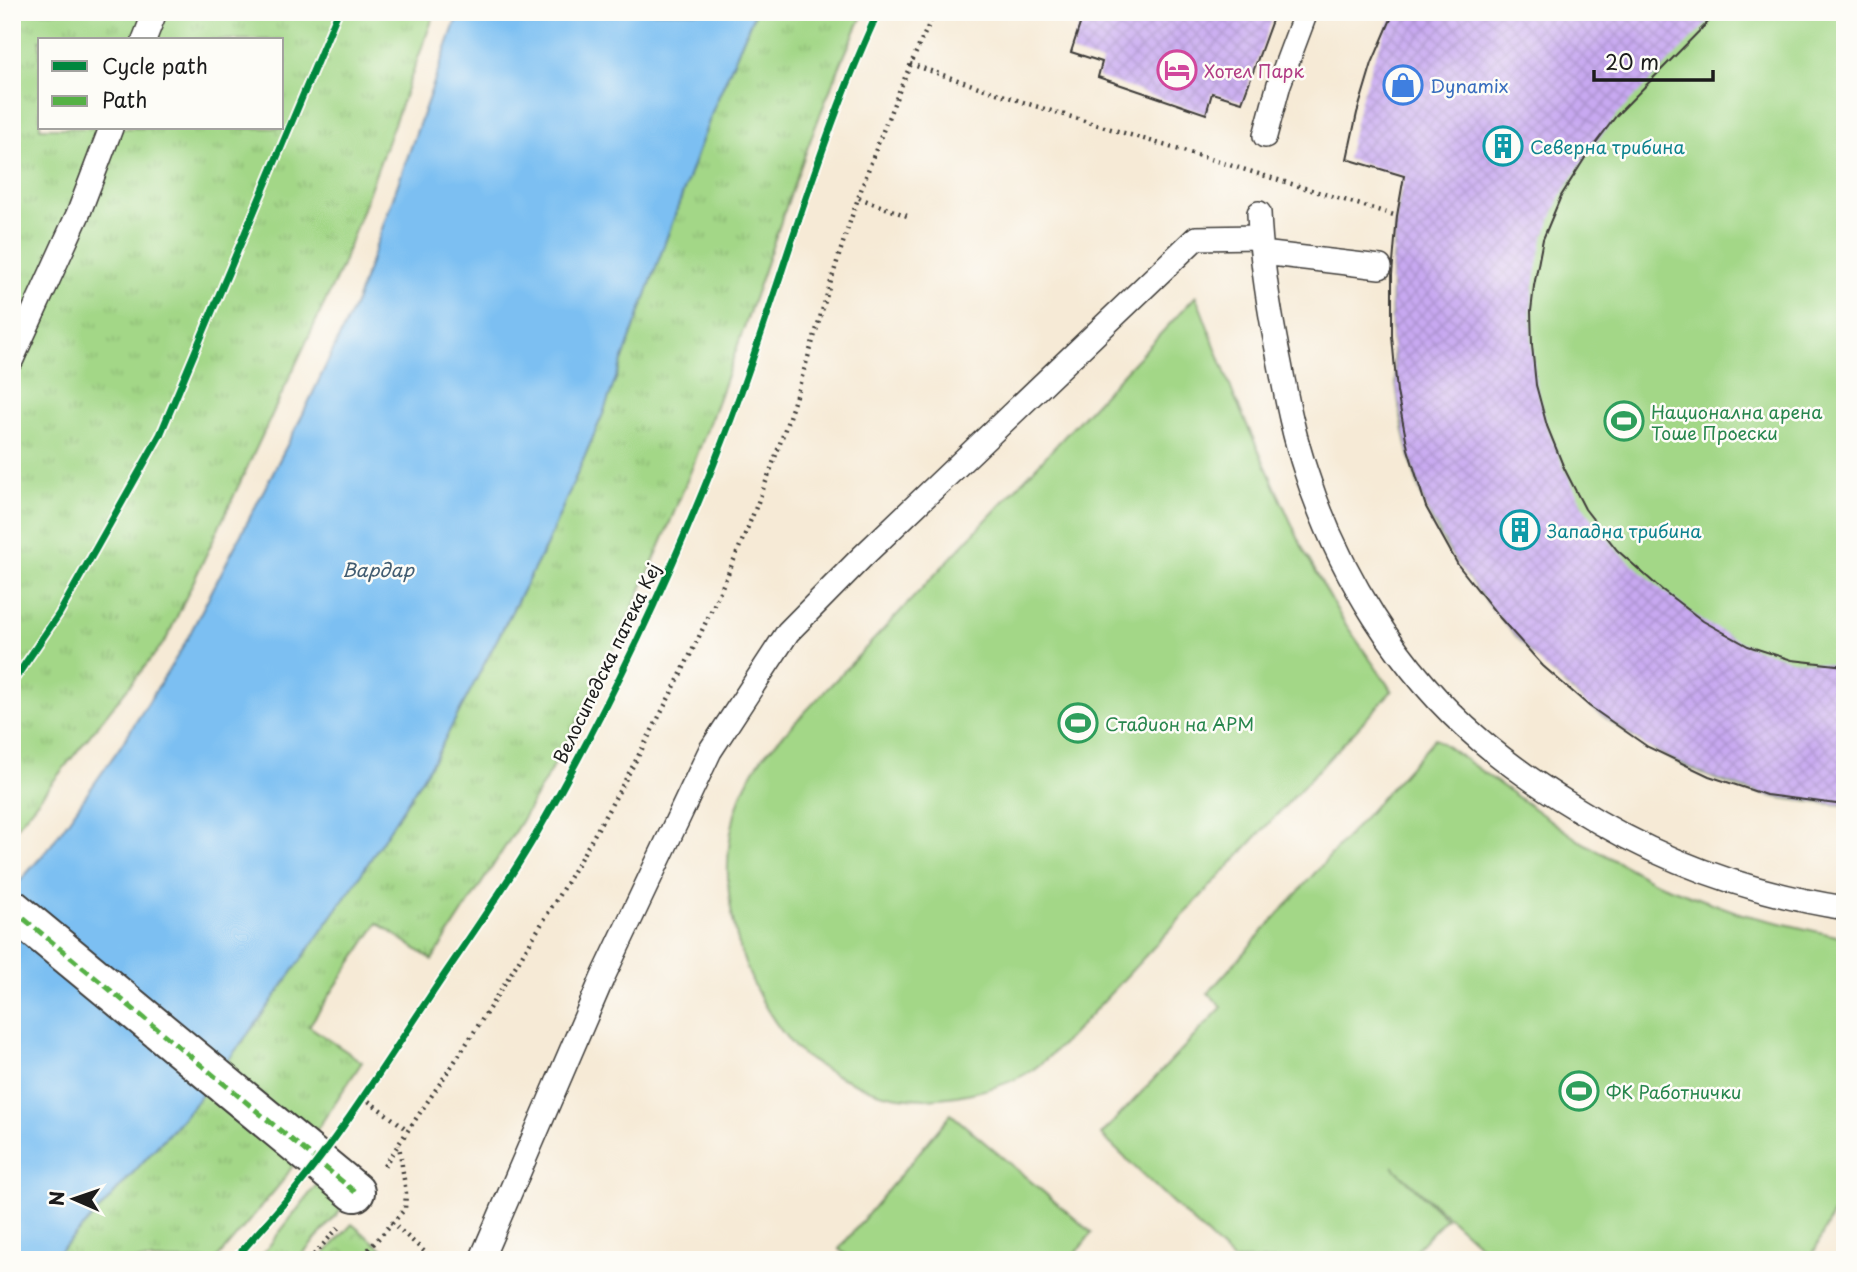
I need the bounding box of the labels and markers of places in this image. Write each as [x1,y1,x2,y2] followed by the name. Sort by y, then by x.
[1156,49,1198,91] hotel icon: Хотел Парк
[1204,57,1304,84] place label: Хотел Парк
[1382,64,1424,106] shop icon: Dynamix
[1430,72,1508,99] place label: Dynamix
[1482,125,1524,167] building icon: Северна трибина
[1530,133,1686,160] place label: Северна трибина
[1651,398,1823,446] place label: Национална арена Тоше Проески
[1603,400,1645,442] sports icon: Национална арена Тоше Проески
[1499,509,1541,551] building icon: Западна трибина
[1547,517,1702,544] place label: Западна трибина
[1057,702,1099,744] sports icon: Стадион на АРМ
[1105,710,1254,737] place label: Стадион на АРМ
[1558,1070,1600,1112] sports icon: ФК Работнички
[1606,1078,1741,1105] place label: ФК Работнички

